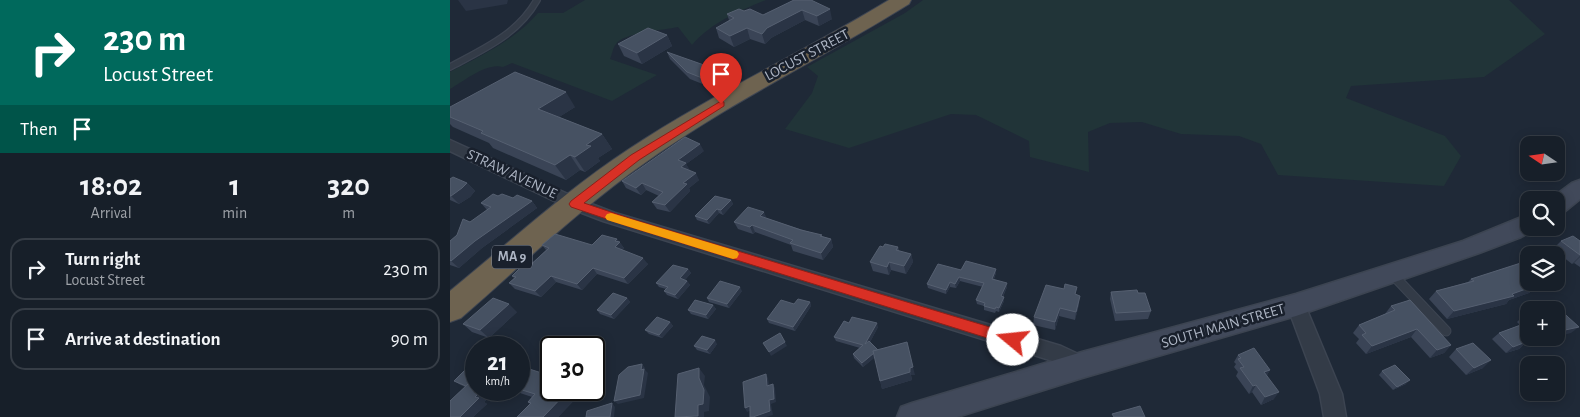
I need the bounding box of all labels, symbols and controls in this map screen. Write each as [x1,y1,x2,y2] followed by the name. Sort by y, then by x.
[20,20,85,85] icon: right
[103,22,186,57] text: 230 m
[762,26,852,84] street label: LOCUST STREET
[700,53,742,104] pin
[707,60,735,88] icon: arrive
[103,63,213,85] text: Locust Street
[68,115,96,143] icon: arrive
[20,120,58,139] text: Then
[1520,136,1565,181] north arrow
[1520,136,1565,401] map controls
[465,147,559,201] street label: STRAW AVENUE
[80,171,142,201] text: 18:02
[229,171,240,201] text: 1
[327,171,370,201] text: 320
[1520,191,1565,236] button: search
[91,205,132,221] text: Arrival
[222,205,247,221] text: min
[342,205,355,221] text: m
[492,246,532,268] road number: MA 9
[1520,246,1565,291] button: layers
[65,250,140,269] text: Turn right
[22,255,50,283] icon: right
[383,260,428,279] text: 230 m
[65,272,145,288] text: Locust Street
[1160,301,1287,351] street label: SOUTH MAIN STREET
[1520,301,1565,346] button: +
[986,313,1038,365] position arrow
[22,325,50,353] icon: arrive
[65,330,221,349] text: Arrive at destination
[391,330,428,349] text: 90 m
[540,336,605,401] speed limit sign: 30
[487,350,508,375] text: 21
[1520,356,1565,401] button: −
[485,375,510,387] text: km/h

